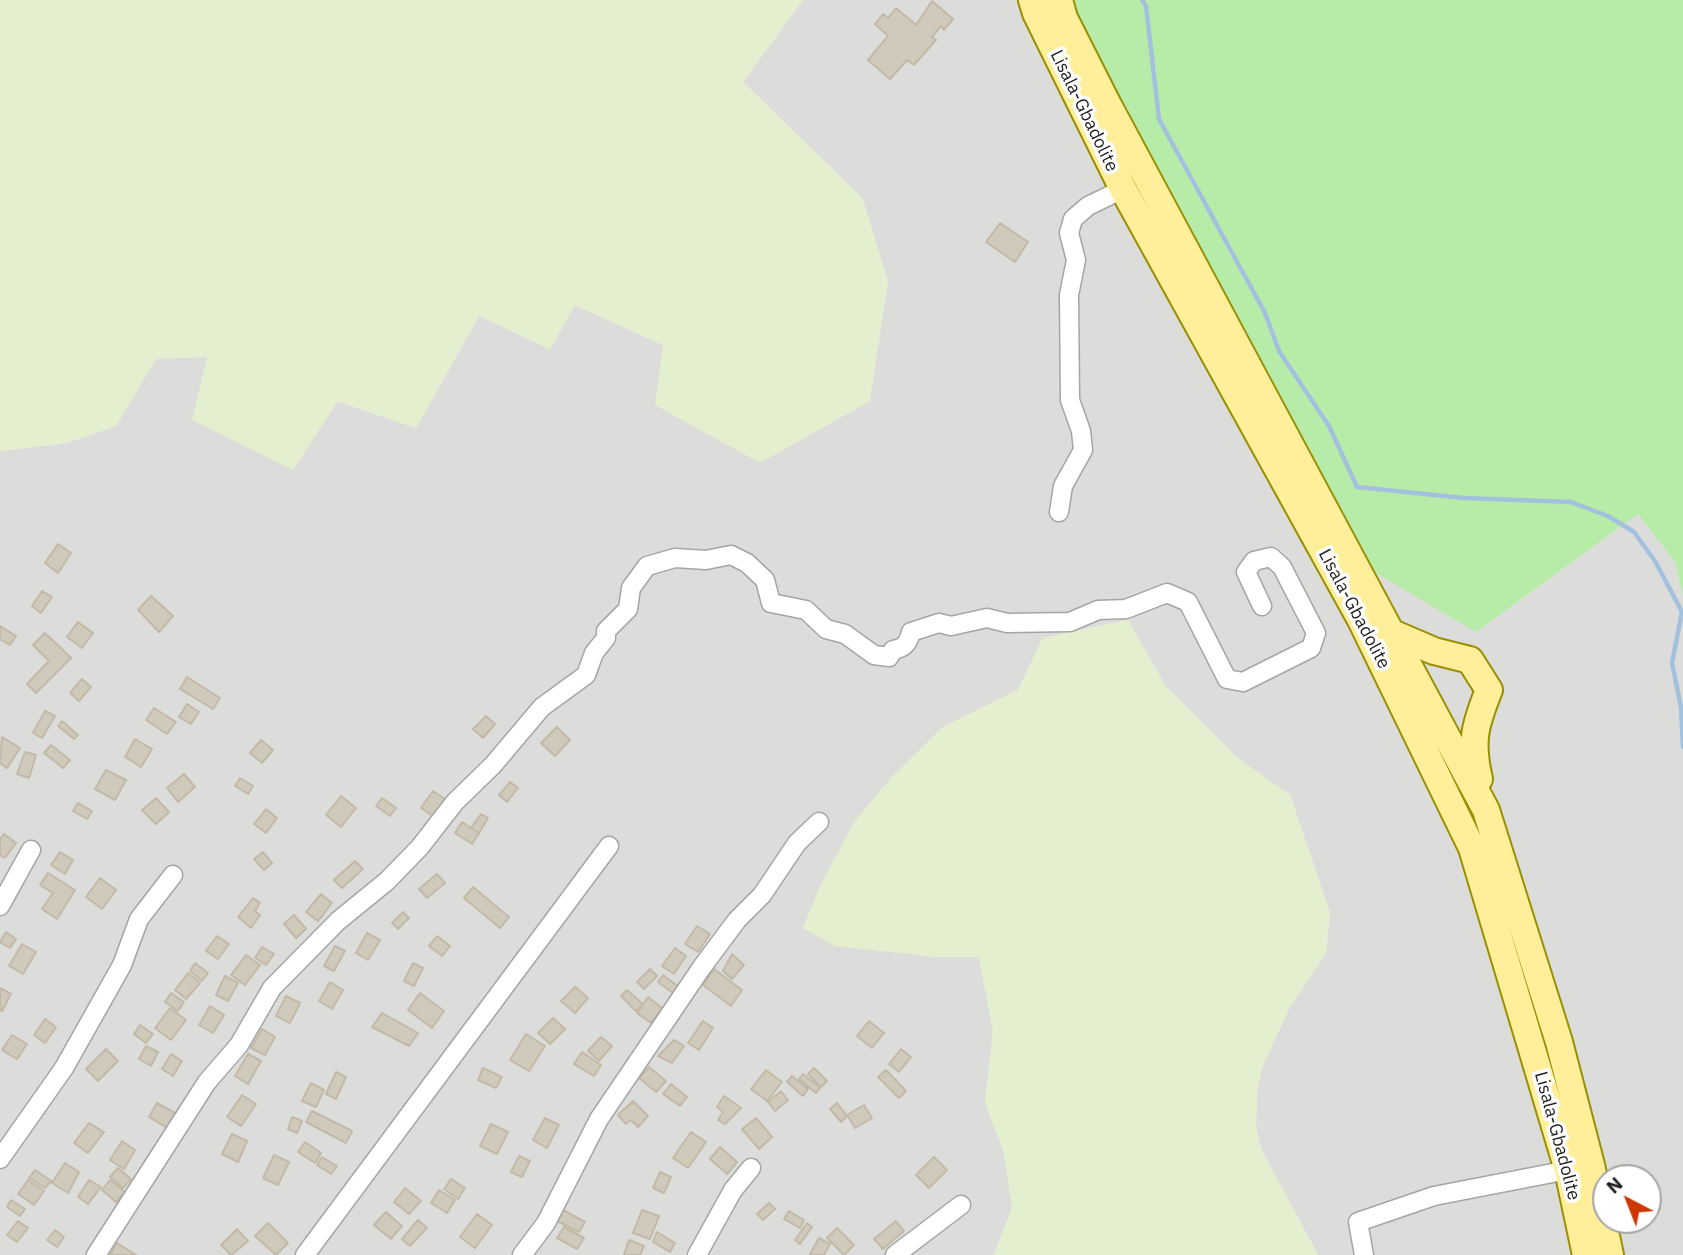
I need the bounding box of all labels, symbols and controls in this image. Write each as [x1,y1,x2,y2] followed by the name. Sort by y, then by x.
[1045,47,1123,175] street label: Lisala-Gbadolite
[1313,545,1395,673] street label: Lisala-Gbadolite
[1529,1069,1585,1203] street label: Lisala-Gbadolite
[1592,1164,1662,1234] north arrow
[1601,1171,1627,1198] text: N

